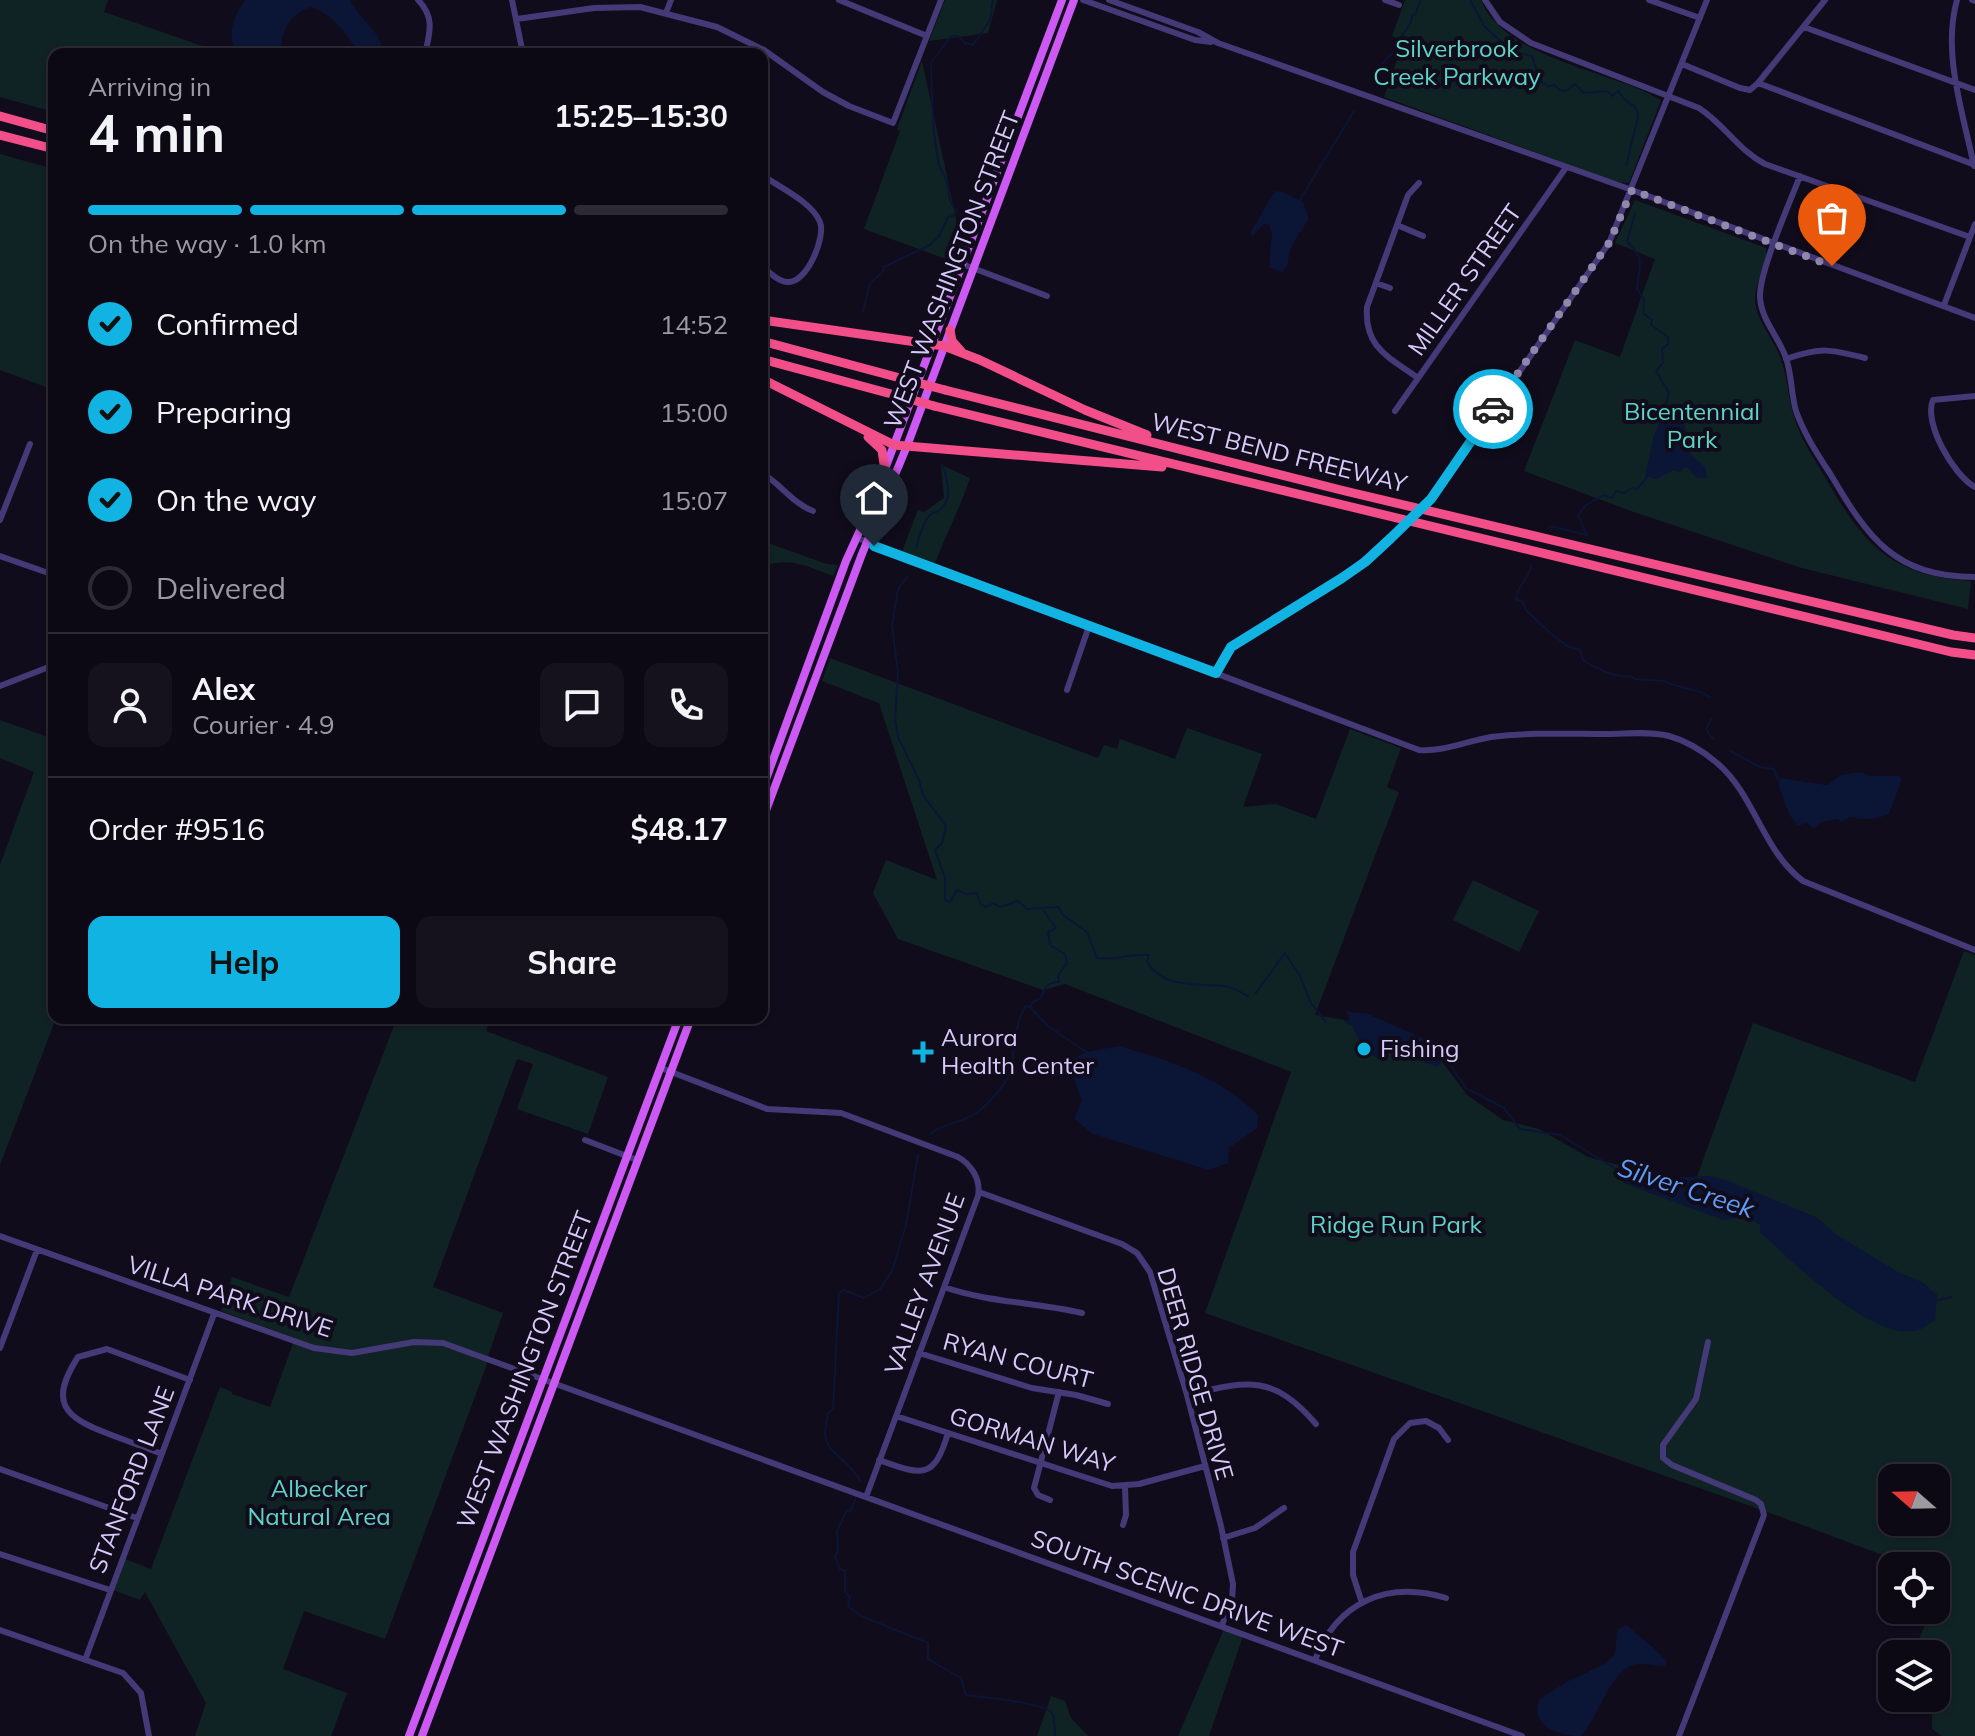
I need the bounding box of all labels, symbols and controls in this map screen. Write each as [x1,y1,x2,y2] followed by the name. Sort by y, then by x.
[1373,33,1541,91] park label: Silverbrook Creek Parkway
[88,70,211,103] text: Arriving in
[554,97,728,135] text: 15:25–15:30
[88,100,225,165] text: 4 min
[877,106,1026,433] street label: WEST WASHINGTON STREET
[1798,184,1866,266] pin
[1810,196,1854,240] icon: bag
[1401,197,1528,361] street label: MILLER STREET
[88,227,327,260] text: On the way · 1.0 km
[88,302,132,346] icon: check
[156,305,299,343] text: Confirmed
[660,308,728,341] text: 14:52
[1453,369,1533,449] courier
[1471,387,1515,431] icon: car
[88,390,132,434] icon: check
[156,393,292,431] text: Preparing
[660,396,728,429] text: 15:00
[1624,396,1760,454] park label: Bicentennial Park
[1148,406,1411,498] street label: WEST BEND FREEWAY
[840,464,908,546] pin
[852,476,896,520] icon: home
[88,478,132,522] icon: check
[156,481,316,519] text: On the way
[660,484,728,517] text: 15:07
[156,569,286,607] text: Delivered
[88,663,172,747] button: person
[540,663,624,747] button: chat
[644,663,728,747] button: phone
[192,670,255,708] text: Alex
[192,708,335,741] text: Courier · 4.9
[88,810,265,848] text: Order #9516
[631,810,728,848] text: $48.17
[88,916,400,1008] button: Help
[416,916,728,1008] button: Share
[941,1022,1094,1080] place label: Aurora Health Center
[1380,1033,1459,1063] place label: Fishing
[1355,1040,1373,1058] marker: Fishing
[912,1041,934,1063] marker: Aurora Health Center
[1614,1150,1759,1225] water label: Silver Creek
[877,1189,971,1378] street label: VALLEY AVENUE
[450,1206,599,1533] street label: WEST WASHINGTON STREET
[1310,1209,1483,1239] park label: Ridge Run Park
[124,1249,337,1343] street label: VILLA PARK DRIVE
[1151,1264,1241,1483] street label: DEER RIDGE DRIVE
[940,1326,1097,1395] street label: RYAN COURT
[82,1382,180,1577] street label: STANFORD LANE
[946,1400,1119,1479] street label: GORMAN WAY
[1878,1464,1950,1536] north arrow
[1878,1464,1950,1712] map controls
[247,1473,391,1531] park label: Albecker Natural Area
[1027,1523,1348,1664] street label: SOUTH SCENIC DRIVE WEST
[1878,1552,1950,1624] button: locate
[1878,1640,1950,1712] button: layers

